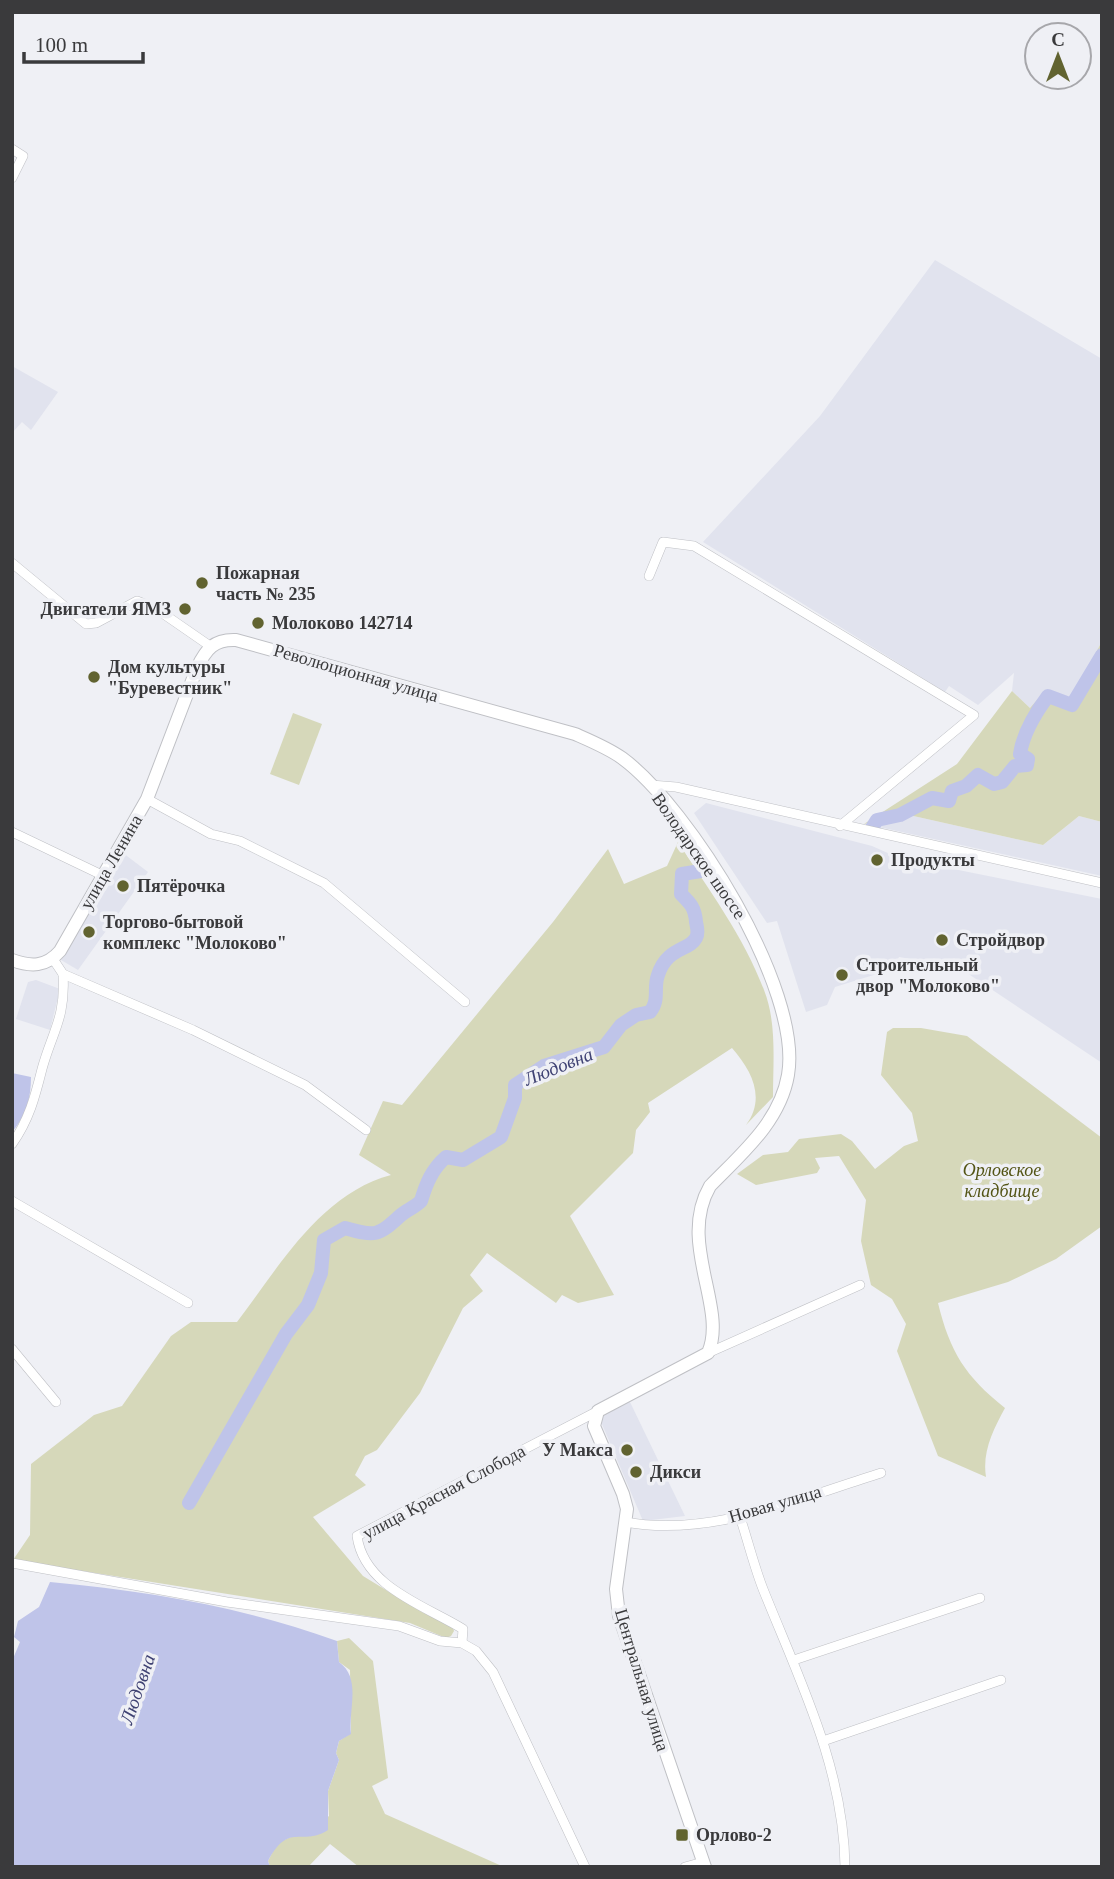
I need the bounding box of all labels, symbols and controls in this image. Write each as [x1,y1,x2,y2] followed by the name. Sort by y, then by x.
[24,21,144,65] scale bar
[1023,21,1093,91] north arrow
[1051,29,1065,50] text: С
[35,33,88,57] text: 100 m
[216,563,316,604] place label: Пожарная часть № 235
[194,575,210,591] marker: Пожарная часть № 235
[41,599,171,619] place label: Двигатели ЯМЗ
[177,601,193,617] marker: Двигатели ЯМЗ
[272,613,412,633] place label: Молоково 142714
[250,615,266,631] marker: Молоково 142714
[271,640,441,706] street label: Революционная улица
[108,657,232,698] place label: Дом культуры "Буревестник"
[86,669,102,685] marker: Дом культуры "Буревестник"
[648,789,750,923] street label: Володарское шоссе
[76,811,146,913] street label: улица Ленина
[891,850,975,870] place label: Продукты
[869,852,885,868] marker: Продукты
[137,876,225,896] place label: Пятёрочка
[115,878,131,894] marker: Пятёрочка
[103,912,287,953] place label: Торгово-бытовой комплекс "Молоково"
[81,924,97,940] marker: Торгово-бытовой комплекс "Молоково"
[956,930,1045,950] place label: Стройдвор
[934,932,950,948] marker: Стройдвор
[856,955,1000,996] place label: Строительный двор "Молоково"
[834,967,850,983] marker: Строительный двор "Молоково"
[520,1043,596,1090] water label: Людовна
[963,1160,1041,1201] park label: Орловское кладбище
[542,1440,613,1460] place label: У Макса
[359,1441,529,1543] street label: улица Красная Слобода
[619,1442,635,1458] marker: У Макса
[650,1462,701,1482] place label: Дикси
[628,1464,644,1480] marker: Дикси
[726,1481,824,1527] street label: Новая улица
[611,1606,673,1754] street label: Центральная улица
[115,1651,159,1728] water label: Людовна
[696,1825,772,1845] place label: Орлово-2
[674,1827,690,1843] marker: Орлово-2

